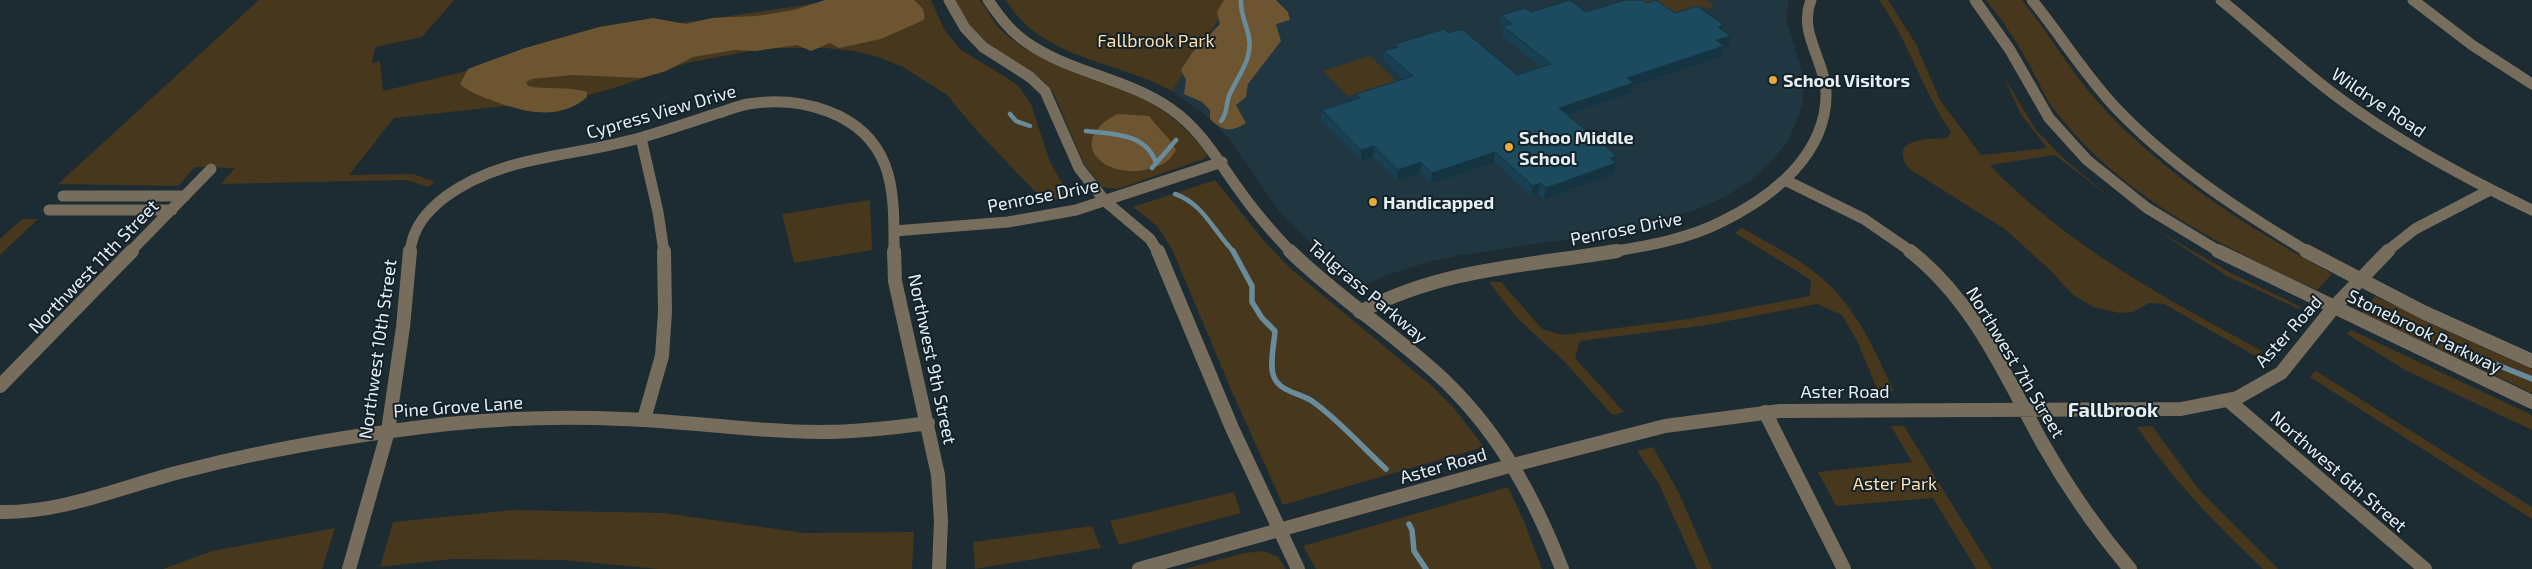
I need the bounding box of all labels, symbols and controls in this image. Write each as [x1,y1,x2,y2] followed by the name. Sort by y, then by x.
[1097,29,1215,51] park label: Fallbrook Park
[2328,62,2430,142] street label: Wildrye Road
[1783,69,1910,91] place label: School Visitors
[1767,74,1779,86] marker: School Visitors
[584,79,738,143] street label: Cypress View Drive
[1519,126,1634,169] place label: Schoo Middle School
[1503,141,1515,153] marker: Schoo Middle School
[985,173,1101,217] street label: Penrose Drive
[1383,191,1494,213] place label: Handicapped
[23,194,163,338] street label: Northwest 11th Street
[1367,196,1379,208] marker: Handicapped
[1568,206,1684,250] street label: Penrose Drive
[1304,234,1433,348] street label: Tallgrass Parkway
[353,258,401,440] street label: Northwest 10th Street
[904,272,962,446] street label: Northwest 9th Street
[1962,282,2070,442] street label: Northwest 7th Street
[2344,284,2506,378] street label: Stonebrook Parkway
[2250,291,2326,371] street label: Aster Road
[1800,380,1890,402] street label: Aster Road
[392,390,524,422] street label: Pine Grove Lane
[2068,397,2159,421] district label: Fallbrook
[2266,406,2412,536] street label: Northwest 6th Street
[1397,442,1489,488] street label: Aster Road
[1853,472,1937,494] park label: Aster Park

